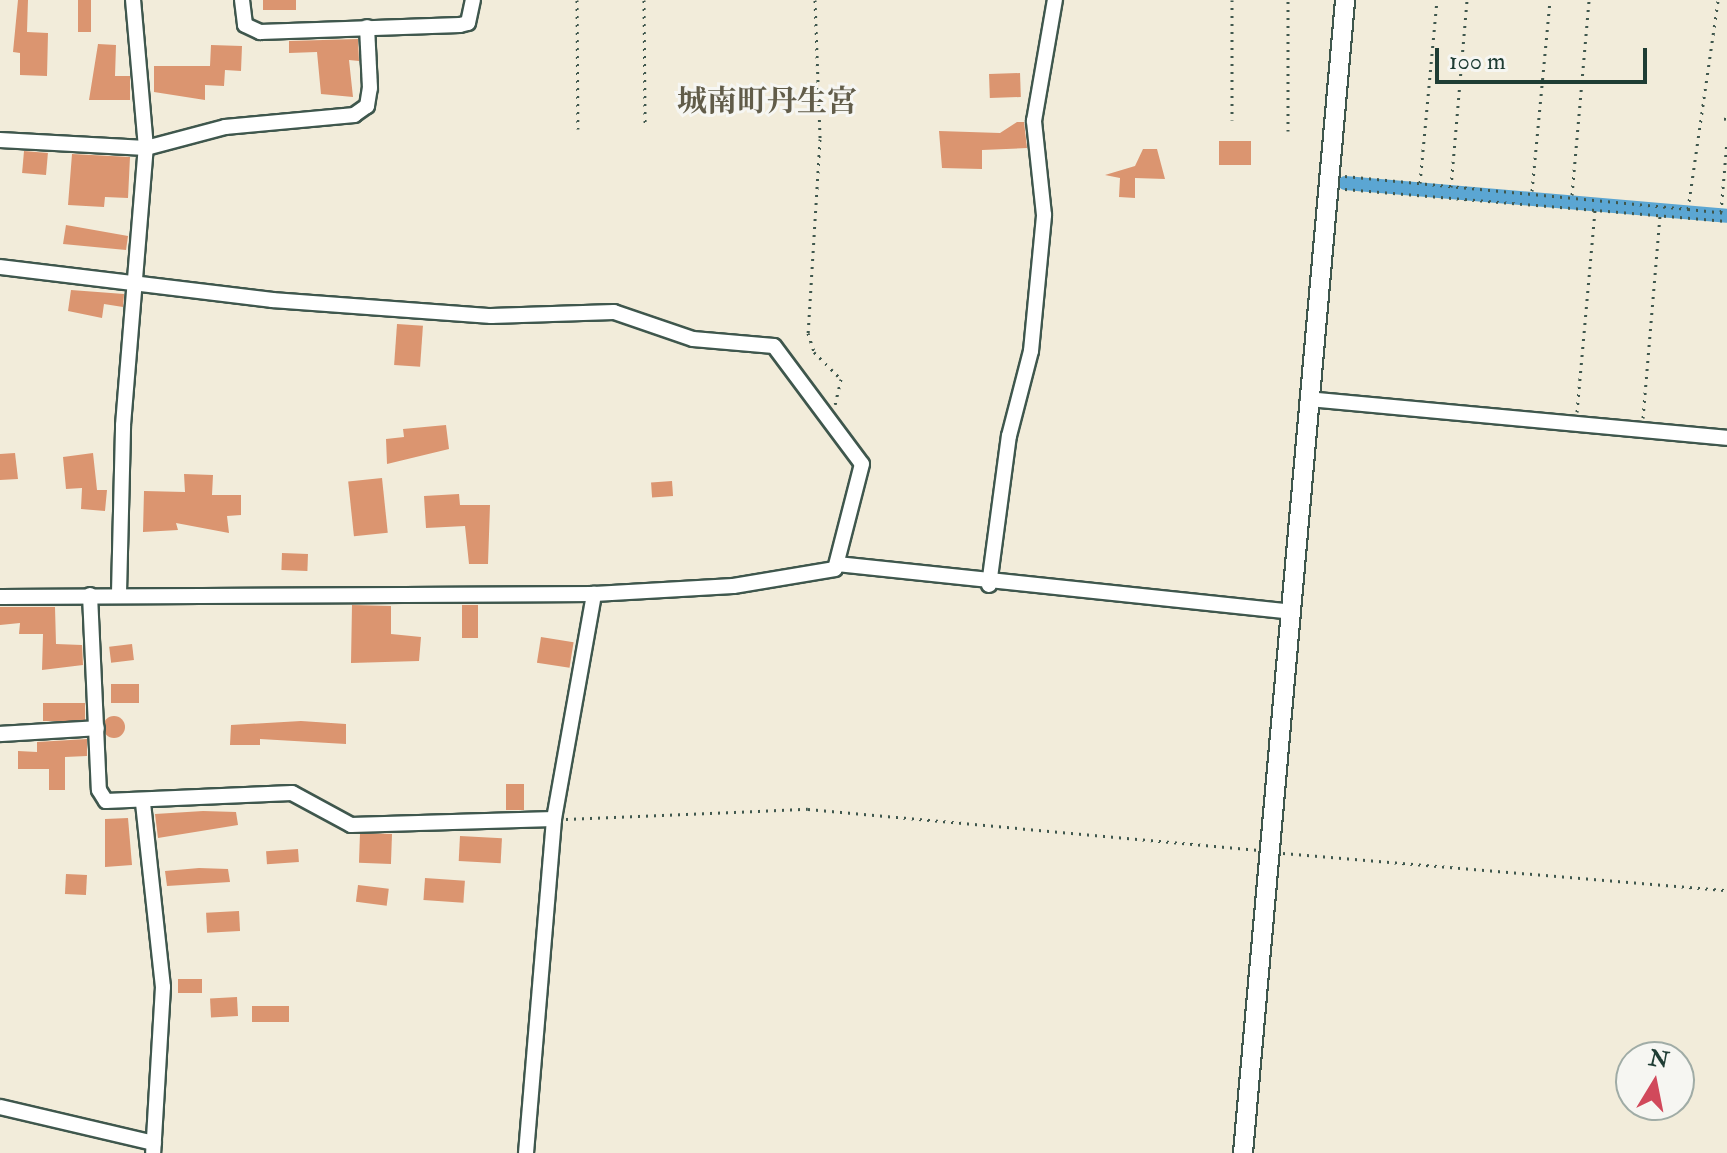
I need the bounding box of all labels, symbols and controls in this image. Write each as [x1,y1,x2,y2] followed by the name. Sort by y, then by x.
[1439,32,1651,82] scale bar
[1449,46,1506,77] text: 100 m
[677,84,857,120] district label: 城南町丹生宮
[1615,1041,1695,1121] north arrow
[1647,1044,1671,1075] text: N

